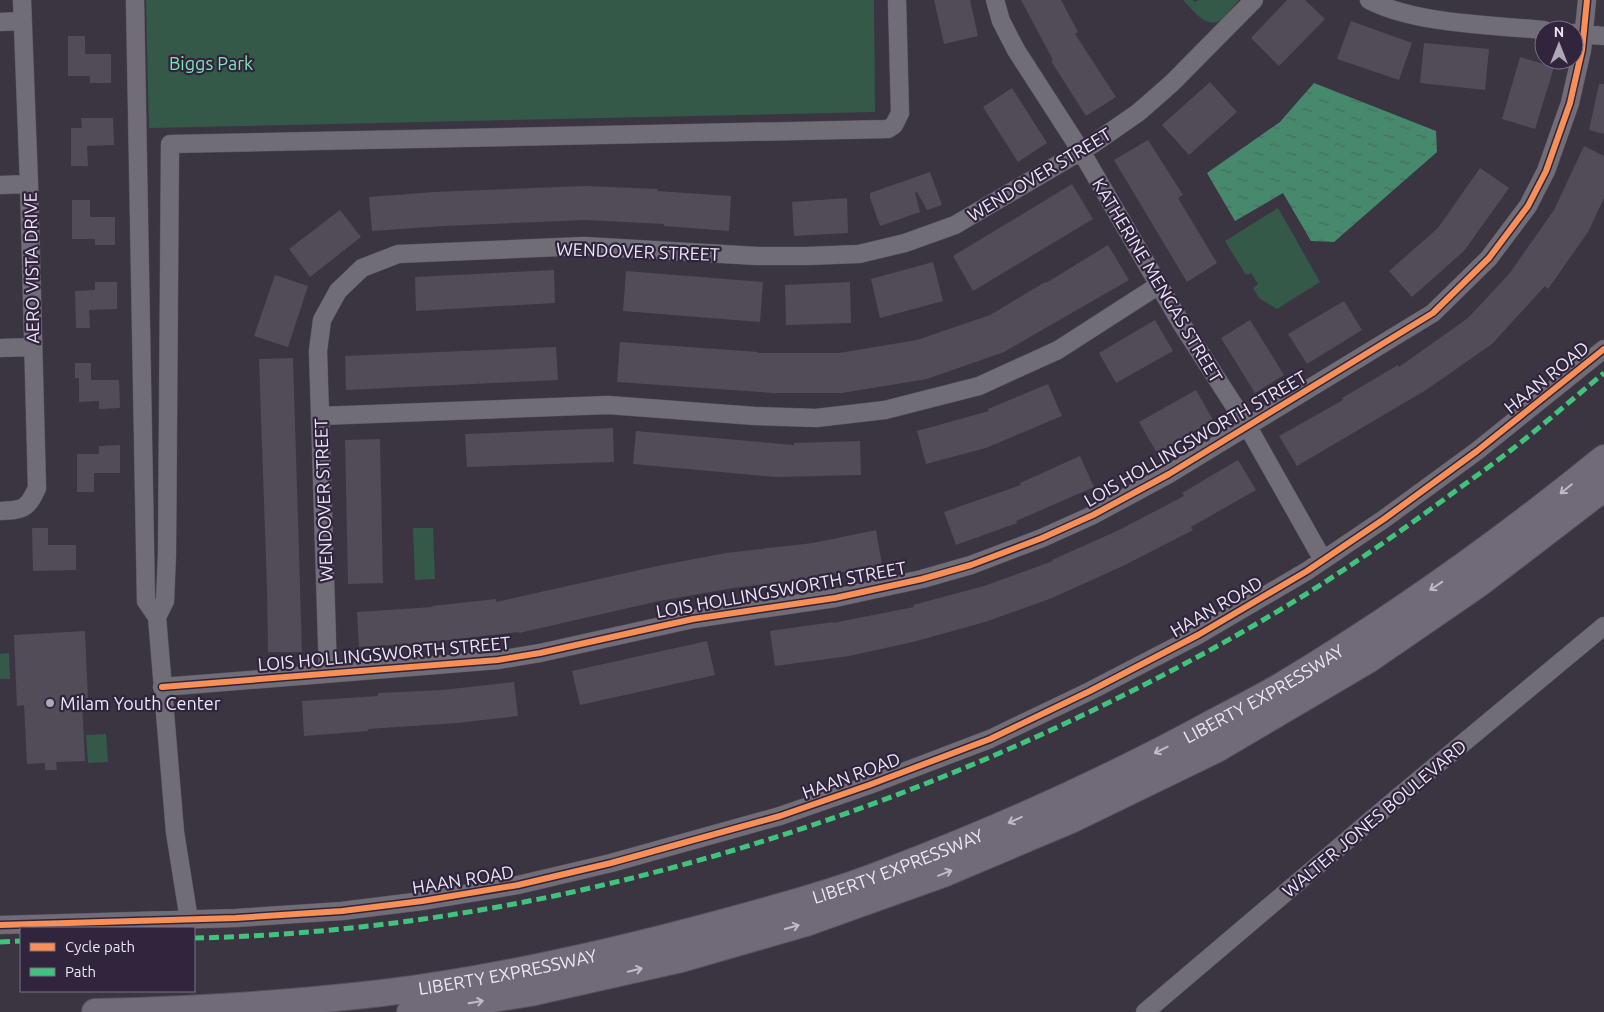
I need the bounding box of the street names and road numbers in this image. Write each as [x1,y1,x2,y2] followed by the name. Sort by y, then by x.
[964,123,1114,225] street label: WENDOVER STREET
[1089,174,1227,386] street label: KATHERINE MENGAS STREET
[20,192,42,344] street label: AERO VISTA DRIVE
[556,238,720,264] street label: WENDOVER STREET
[1500,337,1592,417] street label: HAAN ROAD
[1080,366,1310,510] street label: LOIS HOLLINGSWORTH STREET
[310,418,336,582] street label: WENDOVER STREET
[654,557,908,621] street label: LOIS HOLLINGSWORTH STREET
[1166,572,1266,640] street label: HAAN ROAD
[257,632,511,674] street label: LOIS HOLLINGSWORTH STREET
[1180,639,1348,747] street label: LIBERTY EXPRESSWAY
[1278,735,1470,901] street label: WALTER JONES BOULEVARD
[799,748,903,802] street label: HAAN ROAD
[810,824,987,907] street label: LIBERTY EXPRESSWAY
[411,861,515,897] street label: HAAN ROAD
[417,944,599,998] street label: LIBERTY EXPRESSWAY

